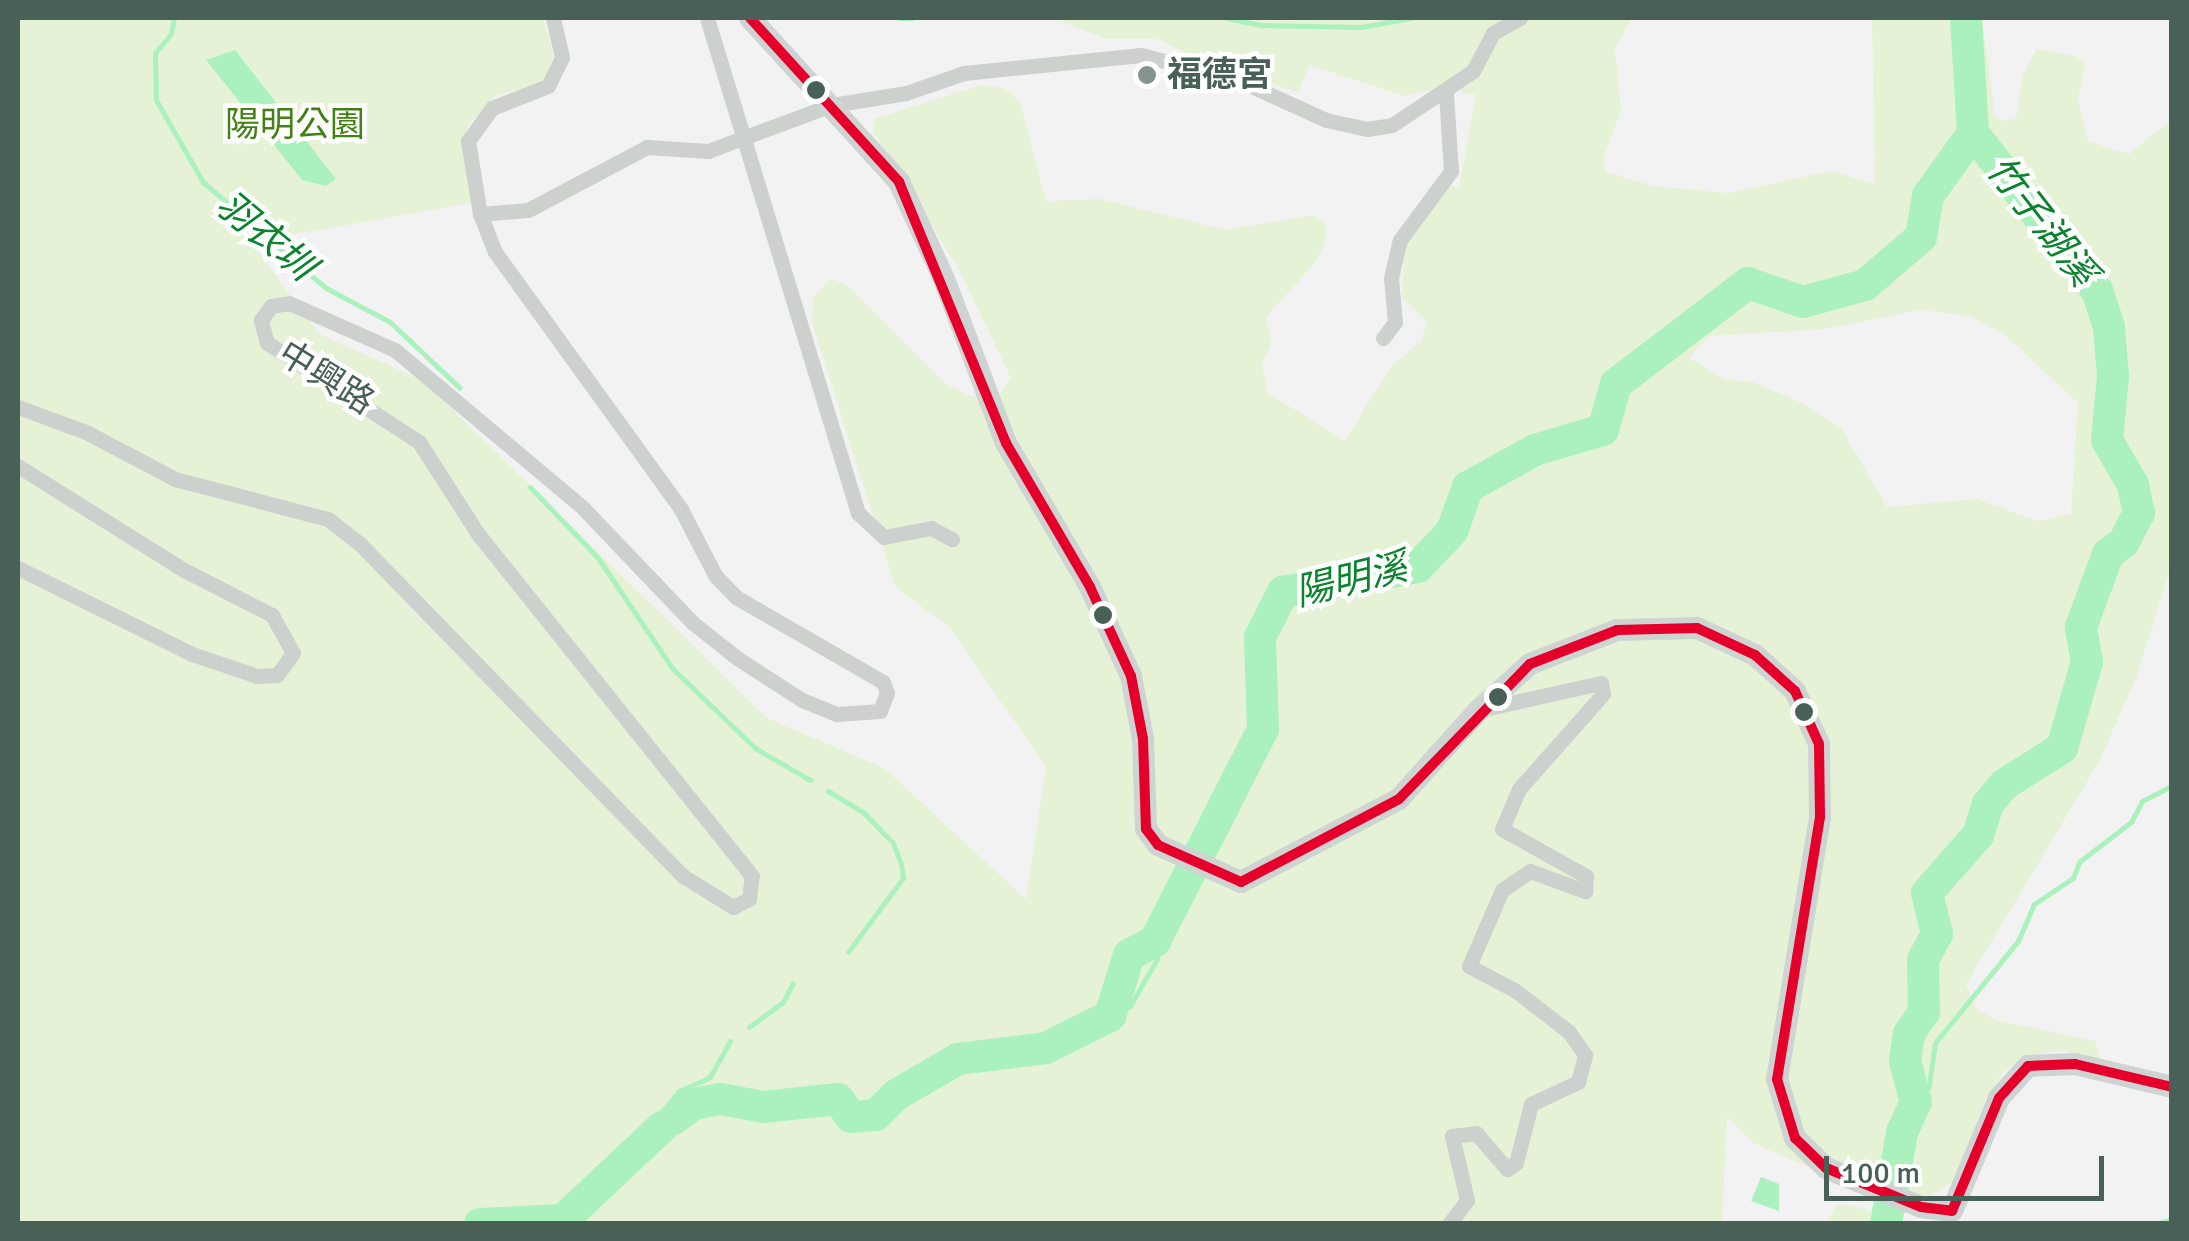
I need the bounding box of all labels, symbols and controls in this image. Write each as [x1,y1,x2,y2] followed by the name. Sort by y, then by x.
[1167,54,1272,96] place label: 福德宮
[1136,64,1158,86] marker: 福德宮
[806,80,826,100] unlabelled marker
[225,104,365,146] park label: 陽明公園
[1976,147,2106,295] water label: 竹子湖溪
[207,182,323,290] water label: 羽衣圳
[270,332,382,424] street label: 中興路
[1290,544,1412,616] water label: 陽明溪
[1093,605,1113,625] unlabelled marker
[1488,687,1508,707] unlabelled marker
[1794,702,1814,722] unlabelled marker
[1829,1136,2109,1198] scale bar
[1841,1155,1920,1192] text: 100 m

